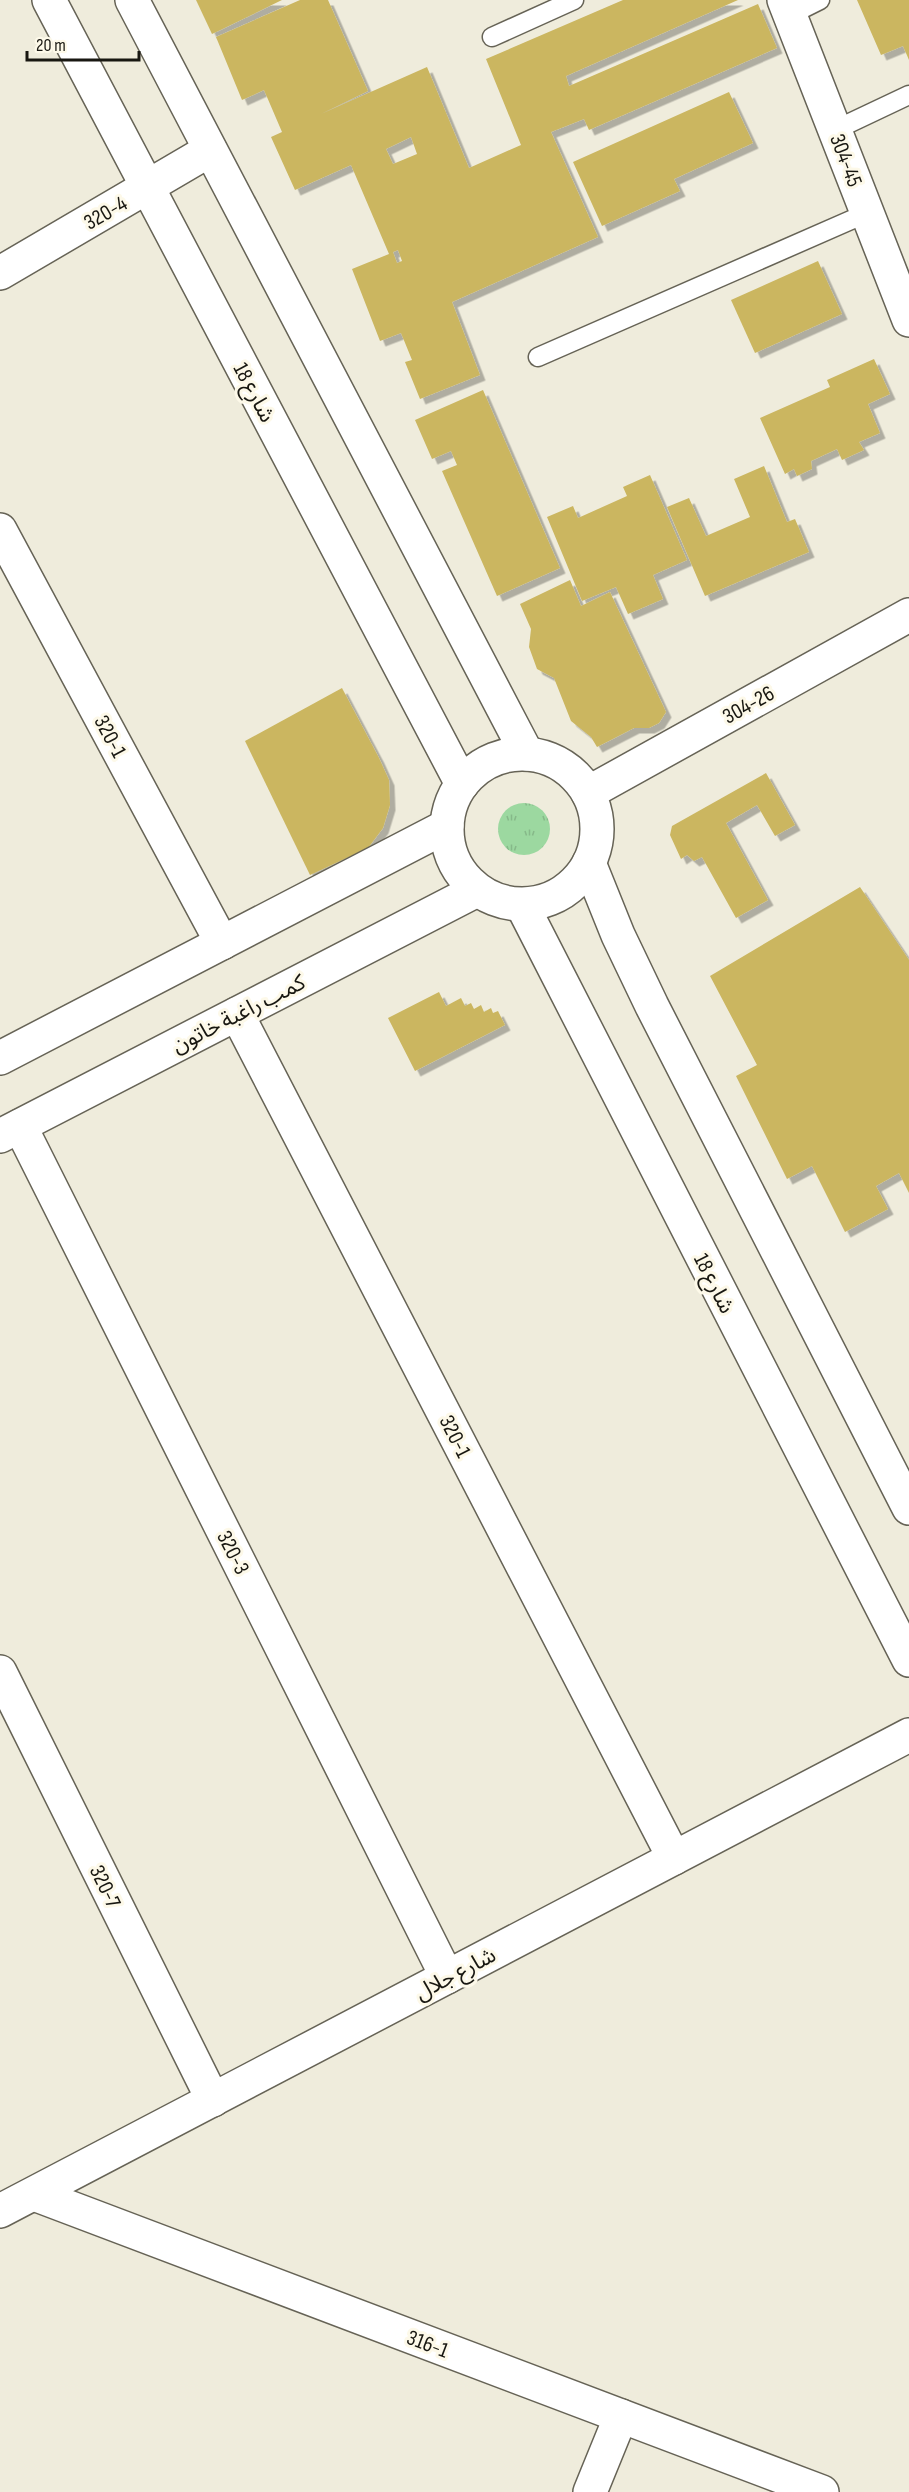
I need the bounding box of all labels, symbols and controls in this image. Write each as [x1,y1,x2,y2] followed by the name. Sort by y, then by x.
[27,24,140,62] scale bar
[36,35,66,56] text: 20 m
[823,130,868,191] street label: 304-45
[79,190,132,236] street label: 320-4
[225,358,281,428] street label: شارع 18
[718,680,779,730] street label: 304-26
[87,711,132,763] street label: 320-1
[167,969,311,1060] street label: كمب راغبة خاتون
[685,1249,740,1319] street label: شارع 18
[433,1411,477,1463] street label: 320-1
[210,1526,255,1579] street label: 320-3
[83,1861,127,1913] street label: 320-7
[411,1942,502,2009] street label: شارع جلال
[403,2324,452,2365] street label: 316-1

